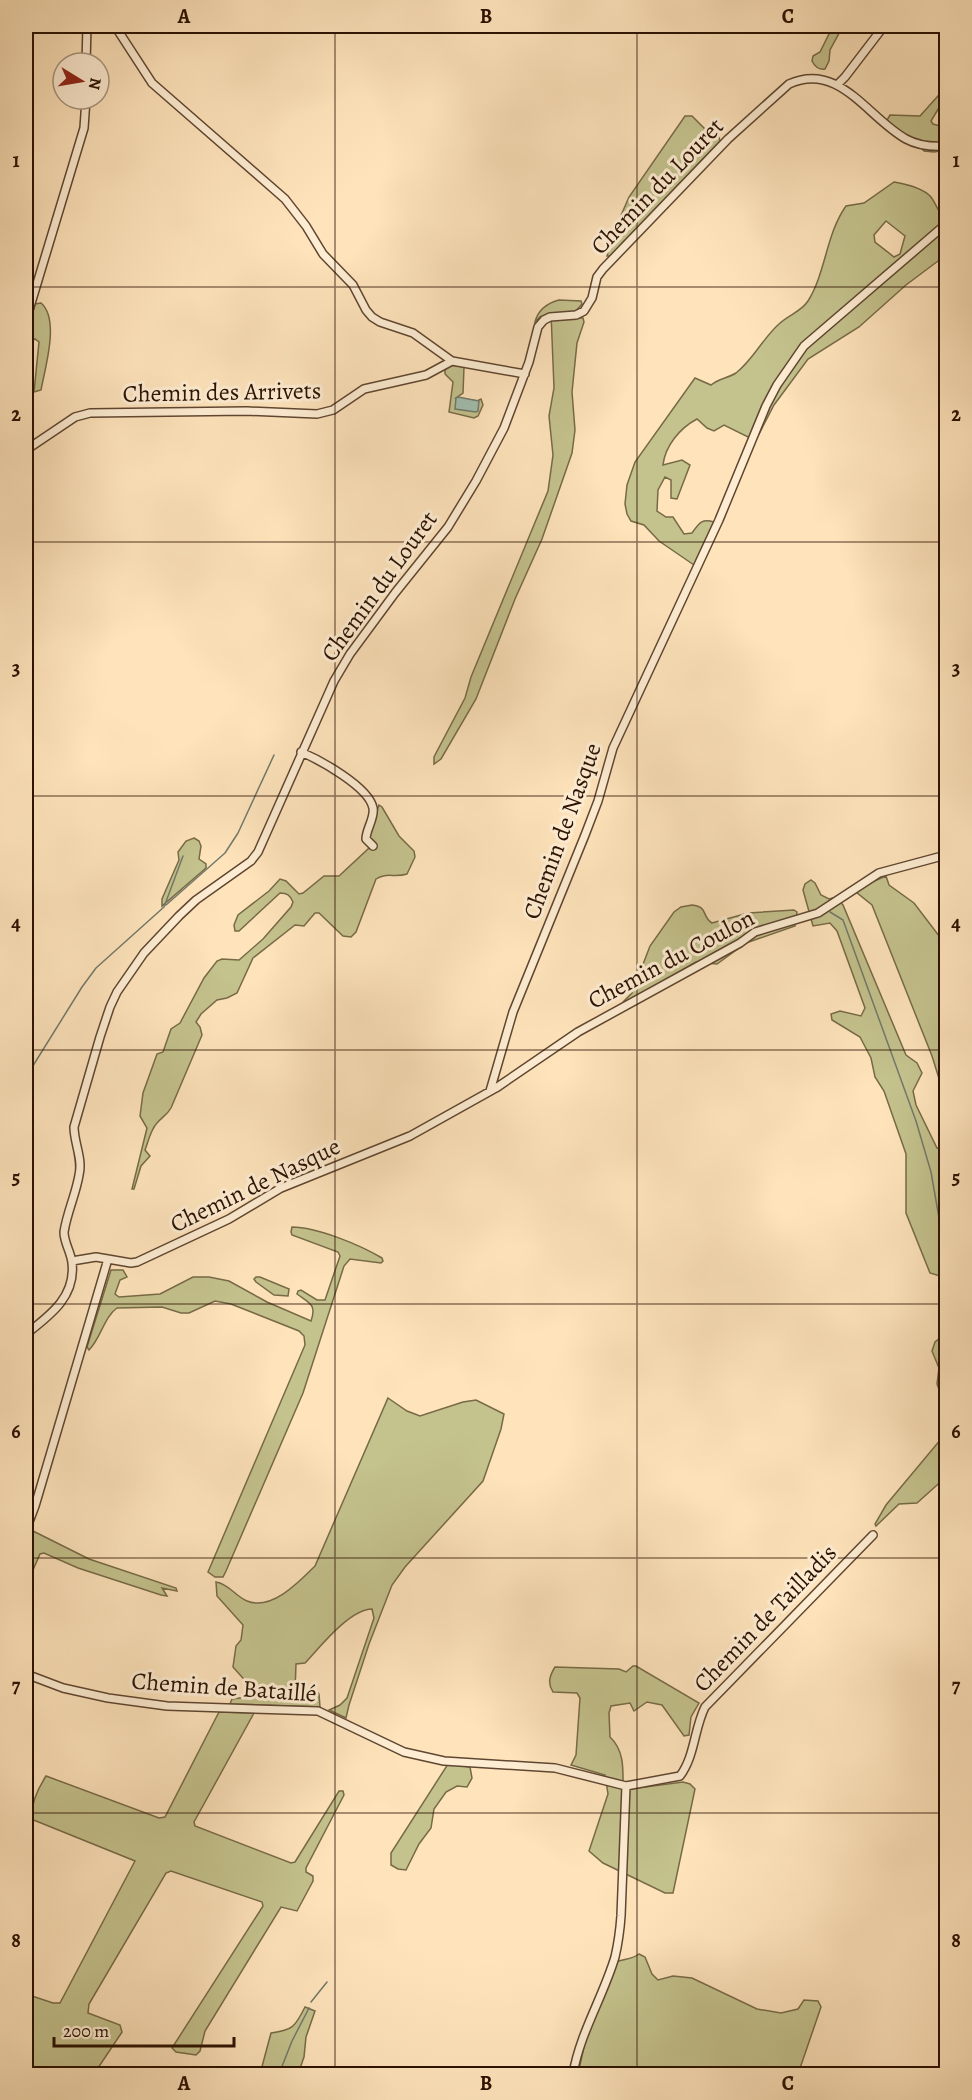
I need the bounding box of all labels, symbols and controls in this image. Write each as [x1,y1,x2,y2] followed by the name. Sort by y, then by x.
[177,3,191,30] text: A
[480,3,492,30] text: B
[782,3,794,30] text: C
[51,51,111,111] north arrow
[83,76,107,92] text: N
[583,111,731,261] street label: Chemin du Louret
[12,147,20,174] text: 1
[952,147,960,174] text: 1
[122,374,322,410] street label: Chemin des Arrivets
[11,401,21,428] text: 2
[951,401,961,428] text: 2
[314,504,444,668] street label: Chemin du Louret
[12,655,20,682] text: 3
[952,655,960,682] text: 3
[515,738,609,924] street label: Chemin de Nasque
[582,902,760,1016] street label: Chemin du Coulon
[11,910,21,937] text: 4
[951,910,961,937] text: 4
[165,1130,345,1240] street label: Chemin de Nasque
[12,1164,20,1191] text: 5
[952,1164,960,1191] text: 5
[11,1418,21,1445] text: 6
[951,1418,961,1445] text: 6
[686,1537,844,1699] street label: Chemin de Tailladis
[130,1665,318,1709] street label: Chemin de Bataillé
[12,1672,21,1699] text: 7
[952,1672,961,1699] text: 7
[11,1927,21,1954] text: 8
[951,1927,961,1954] text: 8
[54,2010,234,2048] scale bar
[63,2019,109,2043] text: 200 m
[177,2070,191,2097] text: A
[480,2070,492,2097] text: B
[782,2070,794,2097] text: C

